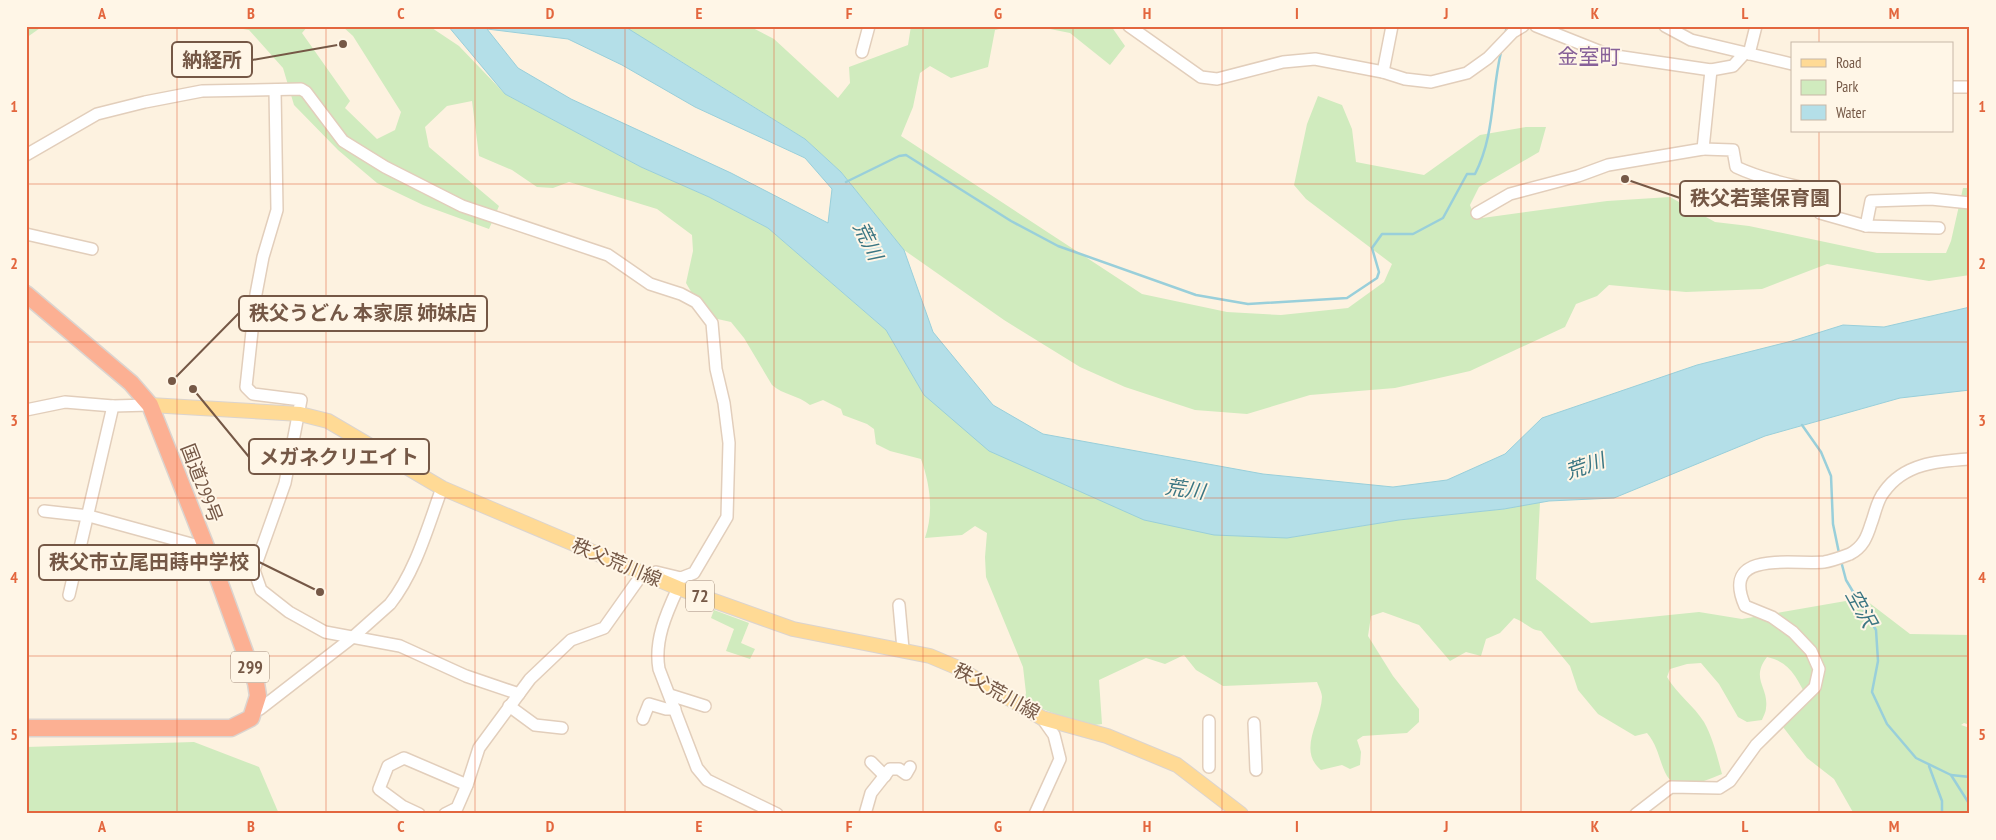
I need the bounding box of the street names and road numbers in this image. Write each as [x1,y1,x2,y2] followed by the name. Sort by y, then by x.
[176,440,228,526] street label: 国道299号
[569,532,665,592] street label: 秩父荒川線
[686,580,714,612] road number: 72
[231,652,269,682] road number: 299
[950,657,1044,725] street label: 秩父荒川線

